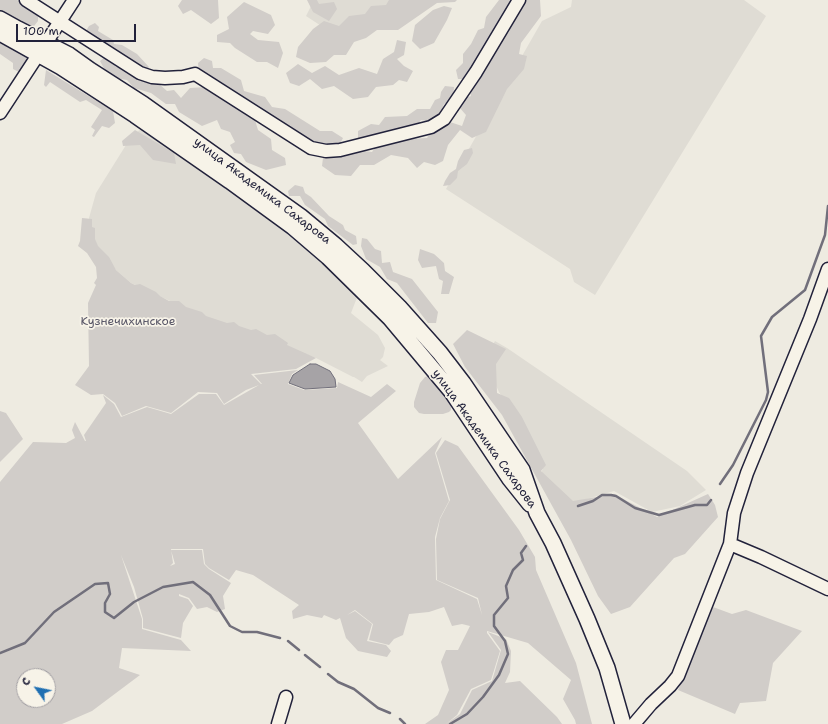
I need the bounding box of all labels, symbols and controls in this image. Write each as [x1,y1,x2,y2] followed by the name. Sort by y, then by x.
[18,16,138,42] scale bar
[23,23,59,39] text: 100 m
[190,135,334,247] street label: улица Академика Сахарова
[81,315,175,329] park label: Кузнечихинское
[429,367,539,511] street label: улица Академика Сахарова
[16,668,56,708] north arrow
[18,675,34,689] text: С

